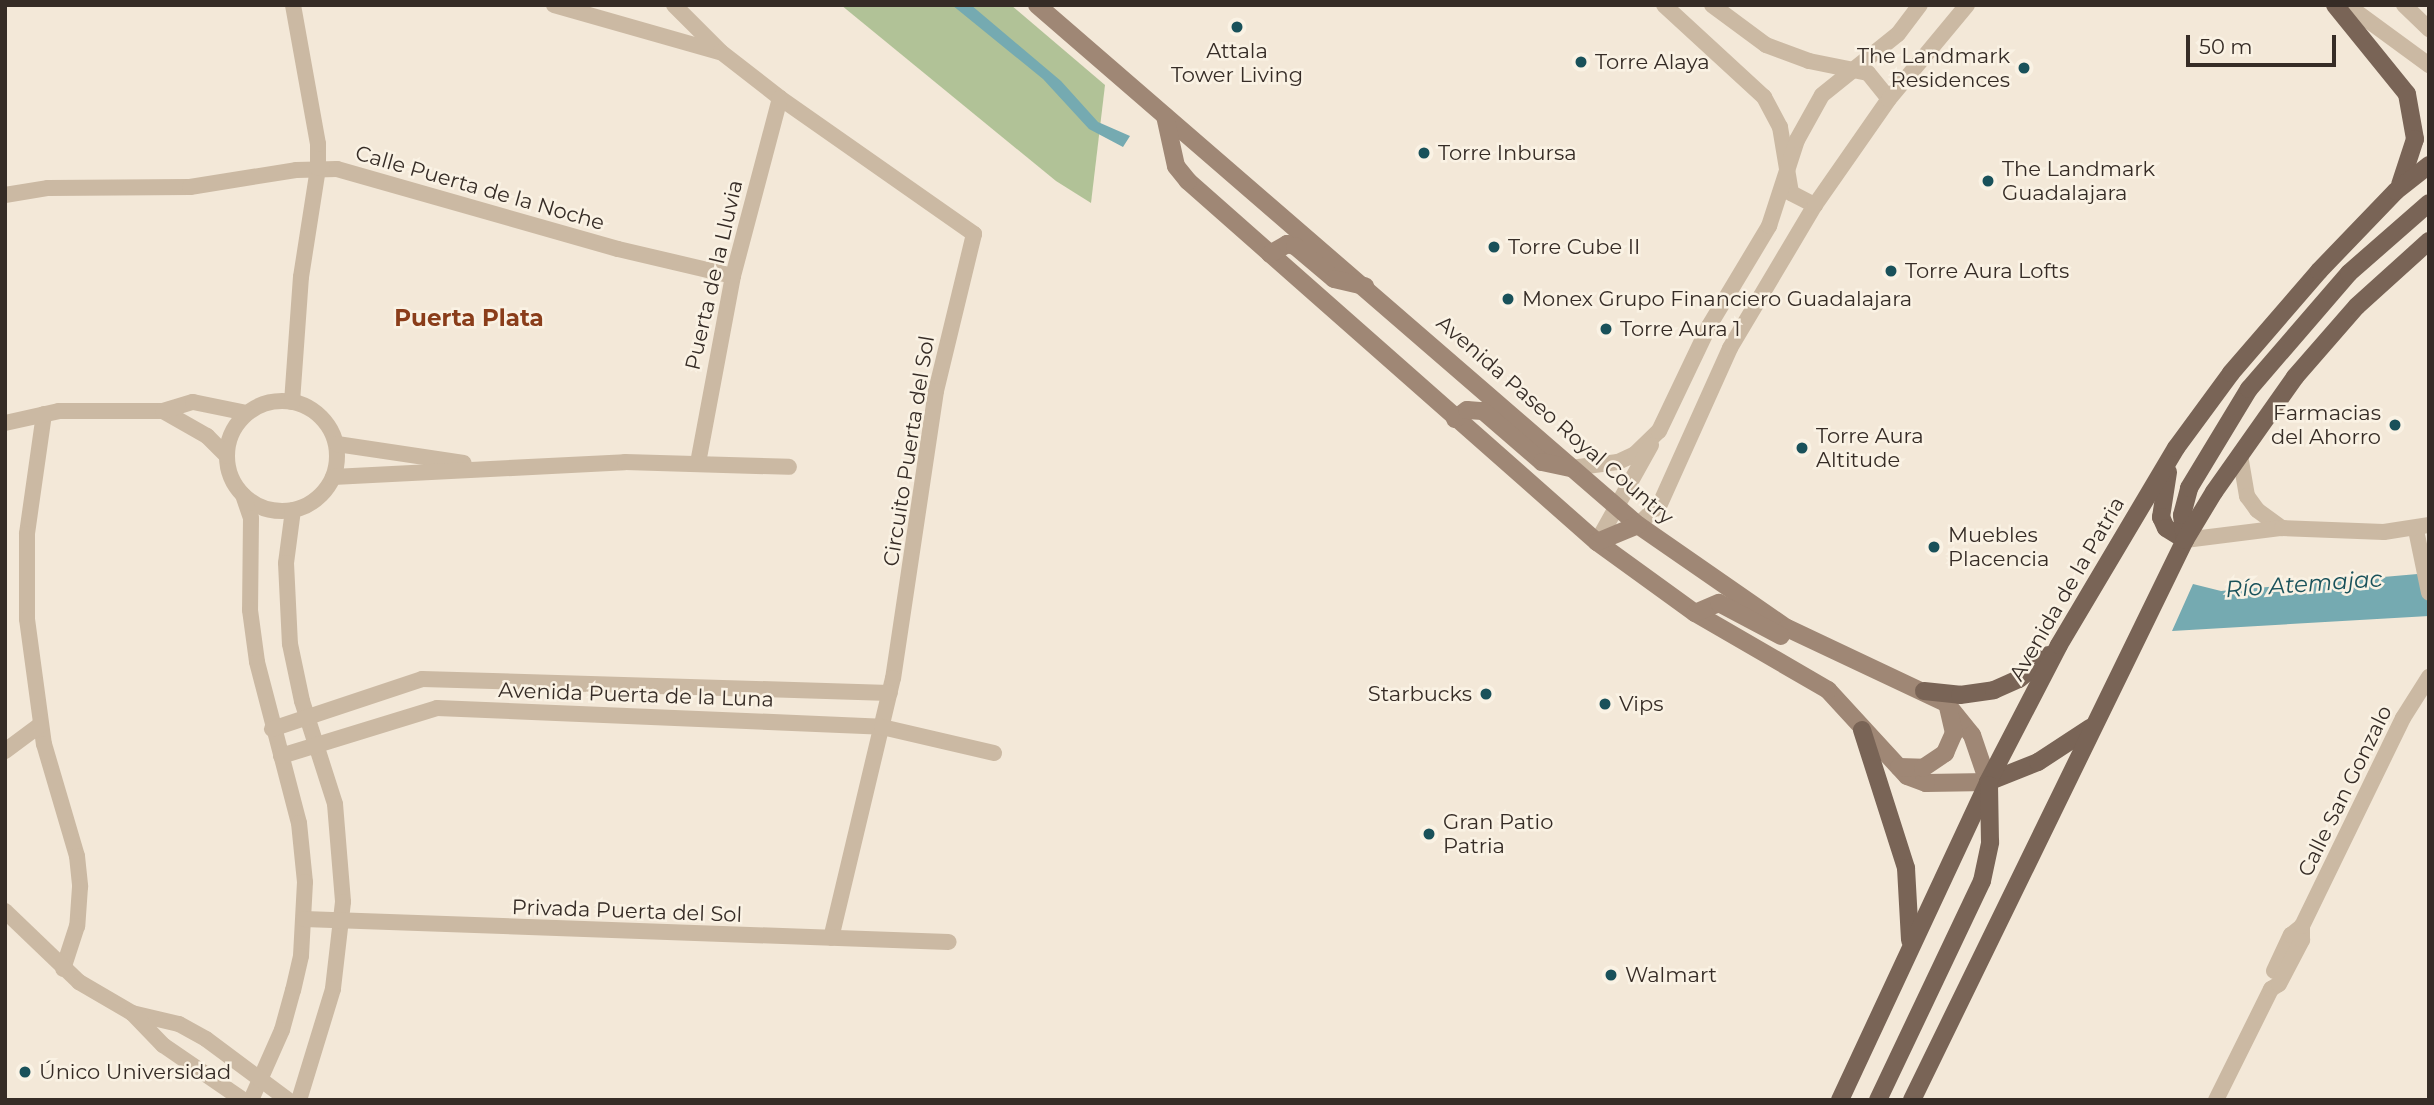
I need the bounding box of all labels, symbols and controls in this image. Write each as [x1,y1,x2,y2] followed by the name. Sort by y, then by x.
[1229,19,1245,35] marker: Attala Tower Living
[2189,21,2340,65] scale bar
[2199,34,2253,59] text: 50 m
[1171,38,1303,88] place label: Attala Tower Living
[1857,43,2010,93] place label: The Landmark Residences
[1595,49,1710,75] place label: Torre Alaya
[1573,54,1589,70] marker: Torre Alaya
[2016,60,2032,76] marker: The Landmark Residences
[353,140,607,236] street label: Calle Puerta de la Noche
[1438,140,1577,166] place label: Torre Inbursa
[1416,145,1432,161] marker: Torre Inbursa
[2002,156,2155,206] place label: The Landmark Guadalajara
[1980,173,1996,189] marker: The Landmark Guadalajara
[680,178,748,372] street label: Puerta de la Lluvia
[1508,234,1640,260] place label: Torre Cube II
[1486,239,1502,255] marker: Torre Cube II
[1905,258,2069,284] place label: Torre Aura Lofts
[1883,263,1899,279] marker: Torre Aura Lofts
[1522,286,1912,312] place label: Monex Grupo Financiero Guadalajara
[1500,291,1516,307] marker: Monex Grupo Financiero Guadalajara
[394,304,544,332] district label: Puerta Plata
[1431,310,1679,530] street label: Avenida Paseo Royal Country
[1620,316,1741,342] place label: Torre Aura 1
[1598,321,1614,337] marker: Torre Aura 1
[878,334,940,568] street label: Circuito Puerta del Sol
[2271,400,2381,450] place label: Farmacias del Ahorro
[2387,417,2403,433] marker: Farmacias del Ahorro
[1816,423,1924,473] place label: Torre Aura Altitude
[1794,440,1810,456] marker: Torre Aura Altitude
[2004,493,2130,685] street label: Avenida de la Patria
[1948,522,2049,572] place label: Muebles Placencia
[1926,539,1942,555] marker: Muebles Placencia
[2225,565,2383,603] water label: Río Atemajac
[498,678,774,712] street label: Avenida Puerta de la Luna
[1368,681,1472,707] place label: Starbucks
[1478,686,1494,702] marker: Starbucks
[1619,691,1663,717] place label: Vips
[1597,696,1613,712] marker: Vips
[2293,701,2397,881] street label: Calle San Gonzalo
[1443,809,1553,859] place label: Gran Patio Patria
[1421,826,1437,842] marker: Gran Patio Patria
[511,894,743,928] street label: Privada Puerta del Sol
[1625,962,1717,988] place label: Walmart
[1603,967,1619,983] marker: Walmart
[39,1059,231,1085] place label: Único Universidad
[17,1064,33,1080] marker: Único Universidad

